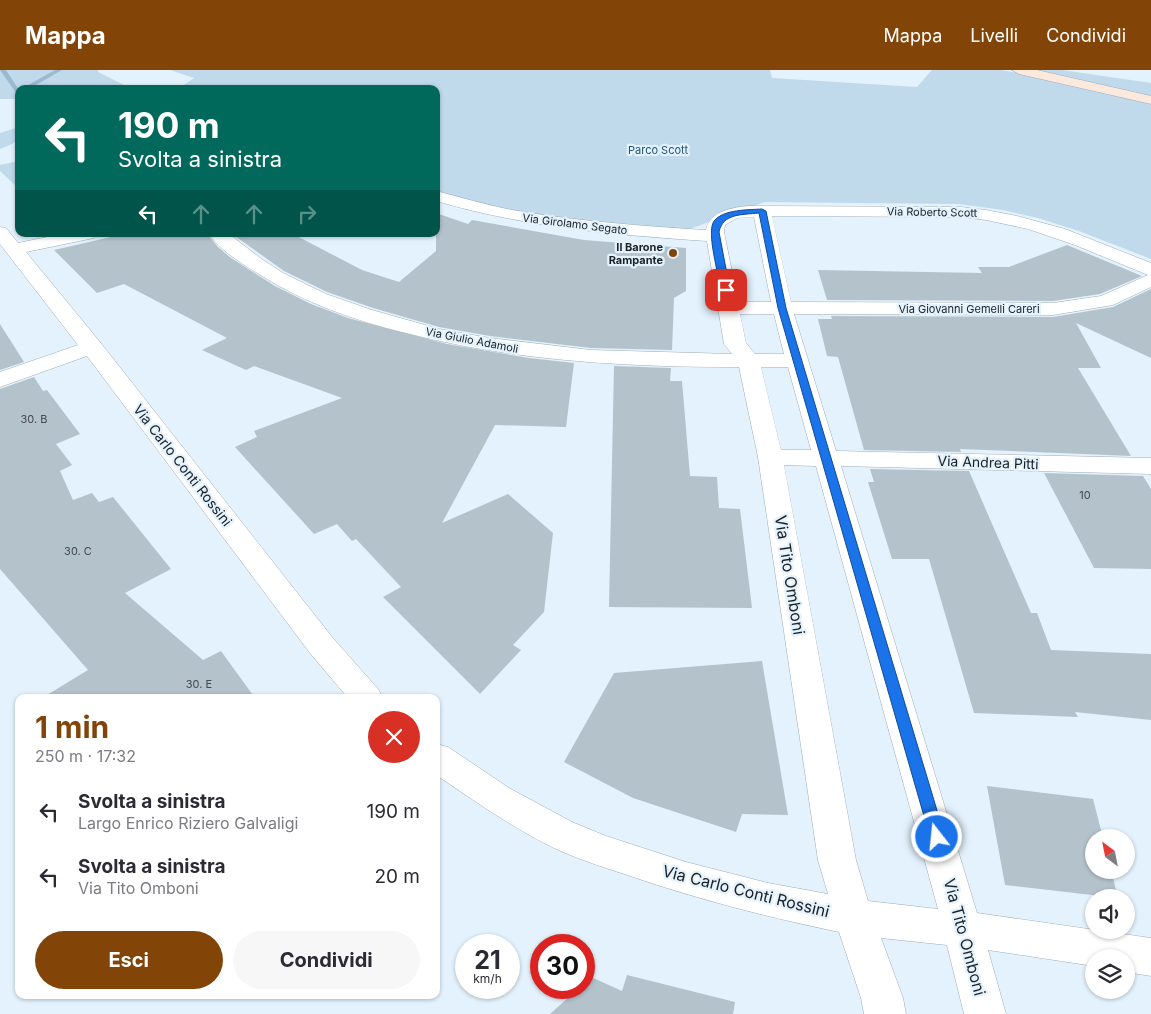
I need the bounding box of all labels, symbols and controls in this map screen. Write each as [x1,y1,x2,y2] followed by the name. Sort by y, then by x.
[25,21,106,50] text: Mappa
[884,25,942,46] text: Mappa
[970,25,1018,46] text: Livelli
[1046,25,1126,46] text: Condividi
[118,104,220,146] text: 190 m
[35,105,100,170] icon: left
[628,143,688,157] park label: Parco Scott
[118,146,282,172] text: Svolta a sinistra
[134,200,162,228] icon: left
[187,200,215,228] icon: ahead
[240,200,268,228] icon: ahead
[293,200,321,228] icon: right
[887,204,978,220] street label: Via Roberto Scott
[522,211,629,237] street label: Via Girolamo Segato
[609,240,663,267] place label: Il Barone Rampante
[667,247,679,259] marker: Il Barone Rampante
[705,269,747,311] pin
[712,276,740,304] icon: arrive
[898,302,1040,316] street label: Via Giovanni Gemelli Careri
[425,324,519,356] street label: Via Giulio Adamoli
[130,401,236,529] street label: Via Carlo Conti Rossini
[21,412,47,426] house number: 30. B
[937,452,1039,472] street label: Via Andrea Pitti
[1079,488,1091,502] house number: 10
[771,514,809,636] street label: Via Tito Omboni
[64,544,92,558] house number: 30. C
[186,677,212,691] house number: 30. E
[35,709,109,745] text: 1 min
[368,711,420,763] button: close
[35,746,136,766] text: 250 m · 17:32
[78,790,226,813] text: Svolta a sinistra
[35,798,63,826] icon: left
[367,800,420,823] text: 190 m
[910,810,962,862] position arrow
[78,813,298,833] text: Largo Enrico Riziero Galvaligi
[1085,829,1135,879] north arrow
[1085,829,1135,999] map controls
[78,855,226,878] text: Svolta a sinistra
[660,861,832,921] street label: Via Carlo Conti Rossini
[35,863,63,891] icon: left
[374,865,420,888] text: 20 m
[940,876,990,998] street label: Via Tito Omboni
[78,878,199,898] text: Via Tito Omboni
[1085,889,1135,939] button: sound
[35,931,223,989] button: Esci
[233,931,420,989] button: Condividi
[530,934,595,999] speed limit sign: 30
[474,945,501,975] text: 21
[1085,949,1135,999] button: layers
[473,971,502,986] text: km/h

